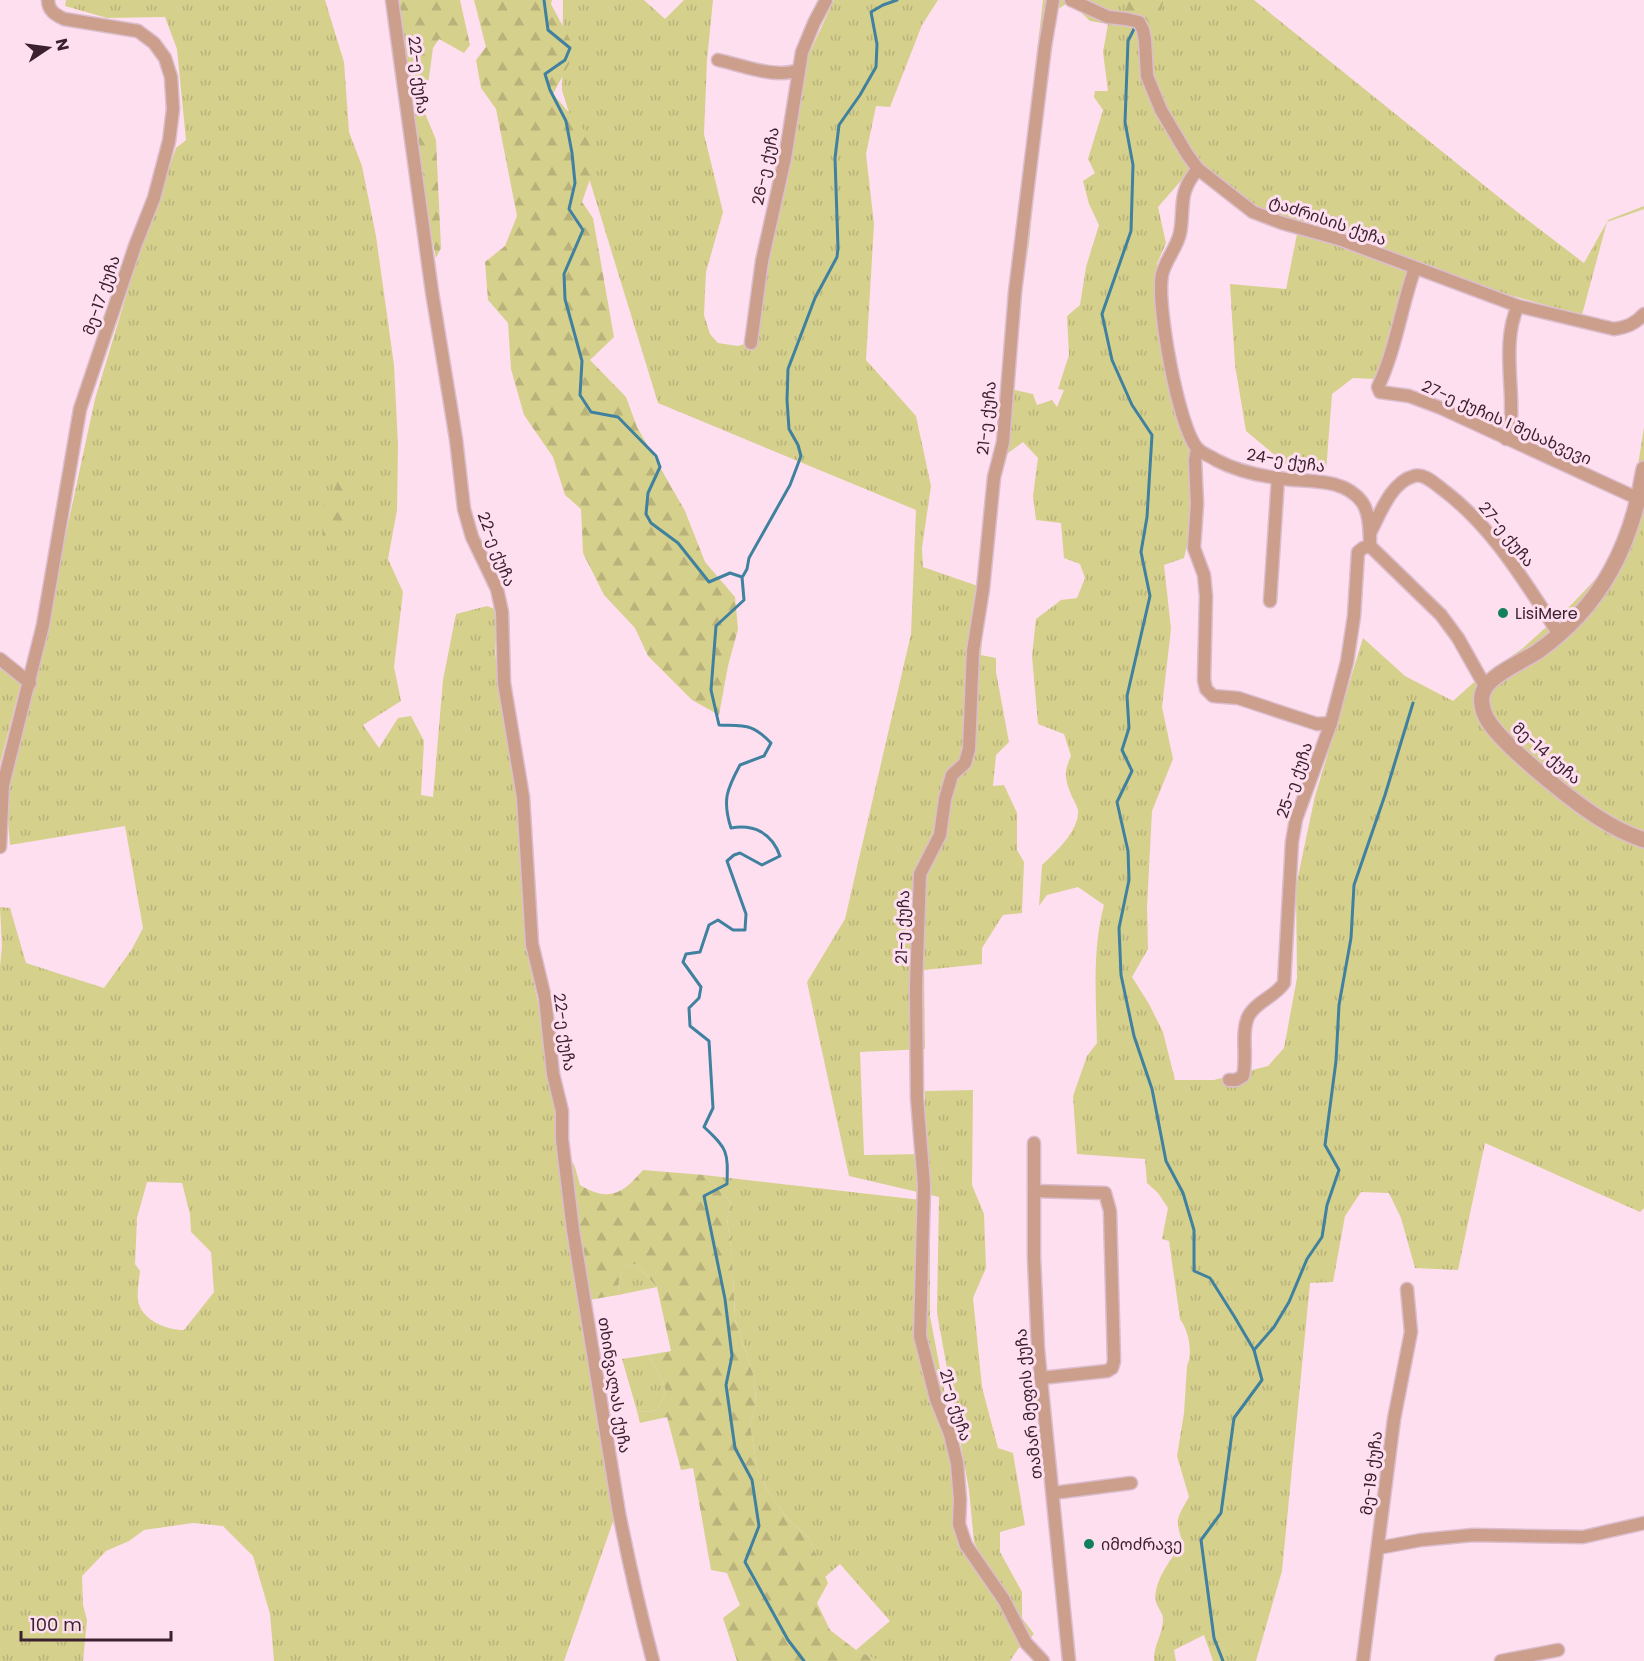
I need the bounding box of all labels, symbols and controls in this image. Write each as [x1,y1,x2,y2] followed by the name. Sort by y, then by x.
[18,18,78,78] north arrow
[402,35,435,115] street label: 22-ე ქუჩა
[50,36,75,53] text: N
[746,125,785,207] street label: 26-ე ქუჩა
[1266,190,1390,251] street label: ტაძრისის ქუჩა
[77,252,126,338] street label: მე-17 ქუჩა
[1418,375,1596,470] street label: 27-ე ქუჩის I შესახვევი
[971,380,1002,456] street label: 21-ე ქუჩა
[1245,443,1327,478] street label: 24-ე ქუჩა
[1473,497,1540,572] street label: 27-ე ქუჩა
[472,509,521,590] street label: 22-ე ქუჩა
[1515,602,1578,625] place label: LisiMere
[1496,606,1510,620] marker: LisiMere
[1507,717,1586,790] street label: მე-14 ქუჩა
[1271,739,1318,821] street label: 25-ე ქუჩა
[890,890,915,964] street label: 21-ე ქუჩა
[548,992,581,1072] street label: 22-ე ქუჩა
[592,1315,637,1455] street label: თხინვალას ქუჩა
[1009,1327,1048,1480] street label: თამარ მეფის ქუჩა
[934,1366,977,1444] street label: 21-ე ქუჩა
[1355,1430,1388,1516] street label: მე-19 ქუჩა
[1101,1533,1182,1556] place label: იმოძრავე
[1082,1537,1096,1551] marker: იმოძრავე
[21,1604,171,1642] scale bar
[30,1612,82,1637] text: 100 m

